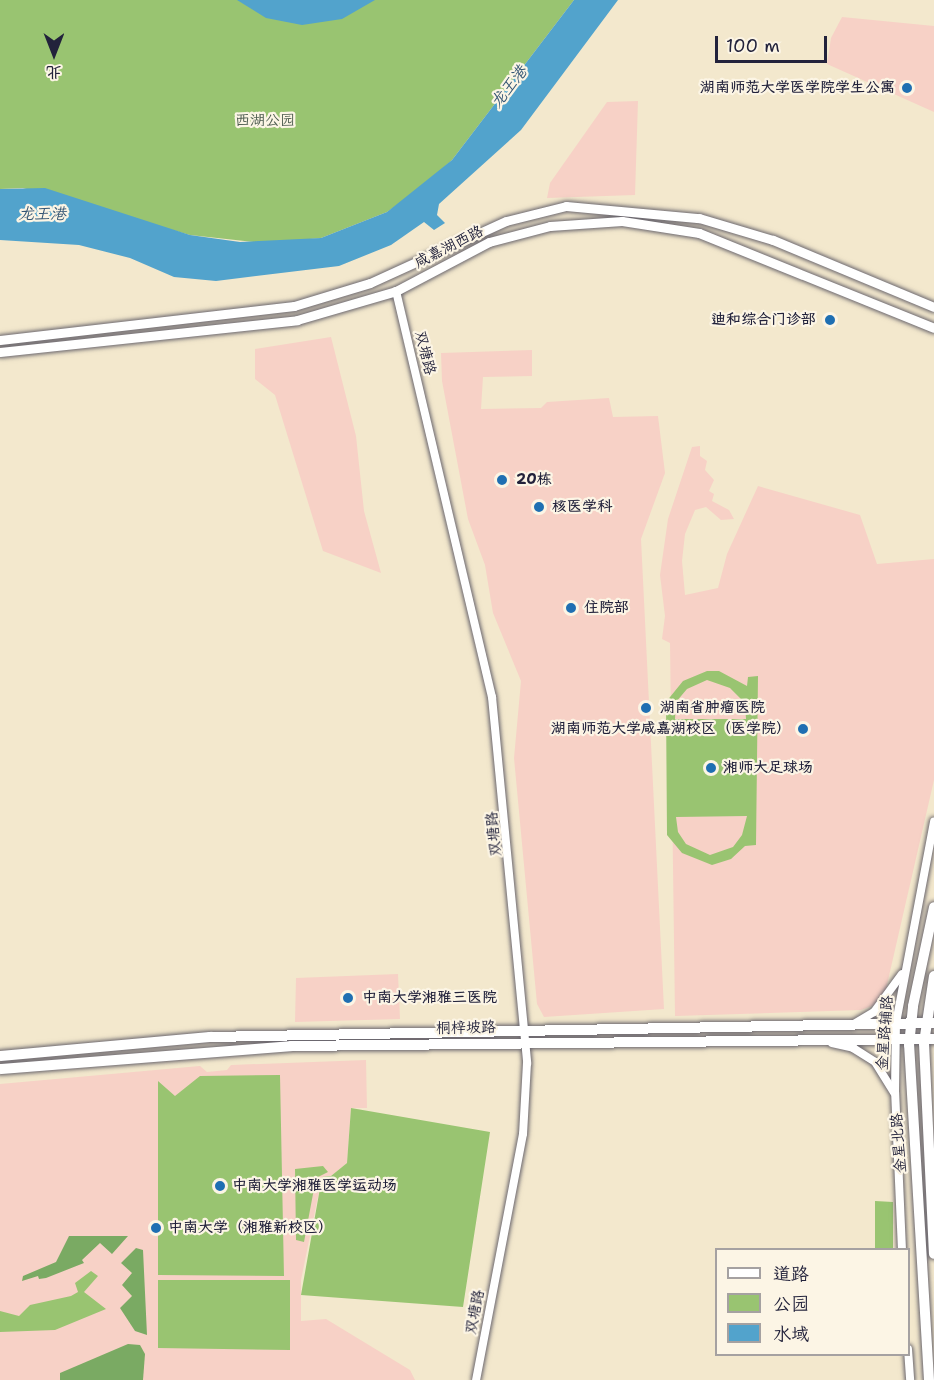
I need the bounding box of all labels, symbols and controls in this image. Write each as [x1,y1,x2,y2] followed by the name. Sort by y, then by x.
[24,24,84,84] north arrow
[718,24,830,62] scale bar
[726,34,780,58] text: 100 m
[46,62,62,83] text: 北
[487,62,531,112] water label: 龙王港
[700,79,895,97] place label: 湖南师范大学医学院学生公寓
[900,81,914,95] marker: 湖南师范大学医学院学生公寓
[235,112,295,130] park label: 西湖公园
[18,204,66,224] water label: 龙王港
[412,222,486,272] street label: 咸嘉湖西路
[711,311,816,329] place label: 迪和综合门诊部
[821,311,839,329] marker: 迪和综合门诊部
[411,329,439,377] street label: 双塘路
[493,471,511,489] marker: 20栋
[516,471,552,489] place label: 20栋
[530,498,548,516] marker: 核医学科
[552,498,612,516] place label: 核医学科
[562,599,580,617] marker: 住院部
[584,599,629,617] place label: 住院部
[637,699,655,717] marker: 湖南省肿瘤医院
[660,699,765,717] place label: 湖南省肿瘤医院
[551,720,791,738] place label: 湖南师范大学咸嘉湖校区（医学院）
[796,722,810,736] marker: 湖南师范大学咸嘉湖校区（医学院）
[723,759,813,777] place label: 湘师大足球场
[704,761,718,775] marker: 湘师大足球场
[483,811,505,857] street label: 双塘路
[339,989,357,1007] marker: 中南大学湘雅三医院
[362,989,497,1007] place label: 中南大学湘雅三医院
[873,995,897,1071] street label: 金星路辅路
[436,1018,496,1038] street label: 桐梓坡路
[888,1112,910,1174] street label: 金星北路
[232,1177,397,1195] place label: 中南大学湘雅医学运动场
[213,1179,227,1193] marker: 中南大学湘雅医学运动场
[168,1219,333,1237] place label: 中南大学（湘雅新校区）
[149,1221,163,1235] marker: 中南大学（湘雅新校区）
[715,1248,910,1356] legend
[773,1262,809,1286] text: 道路
[462,1288,488,1336] street label: 双塘路
[773,1292,809,1316] text: 公园
[773,1322,809,1346] text: 水域

